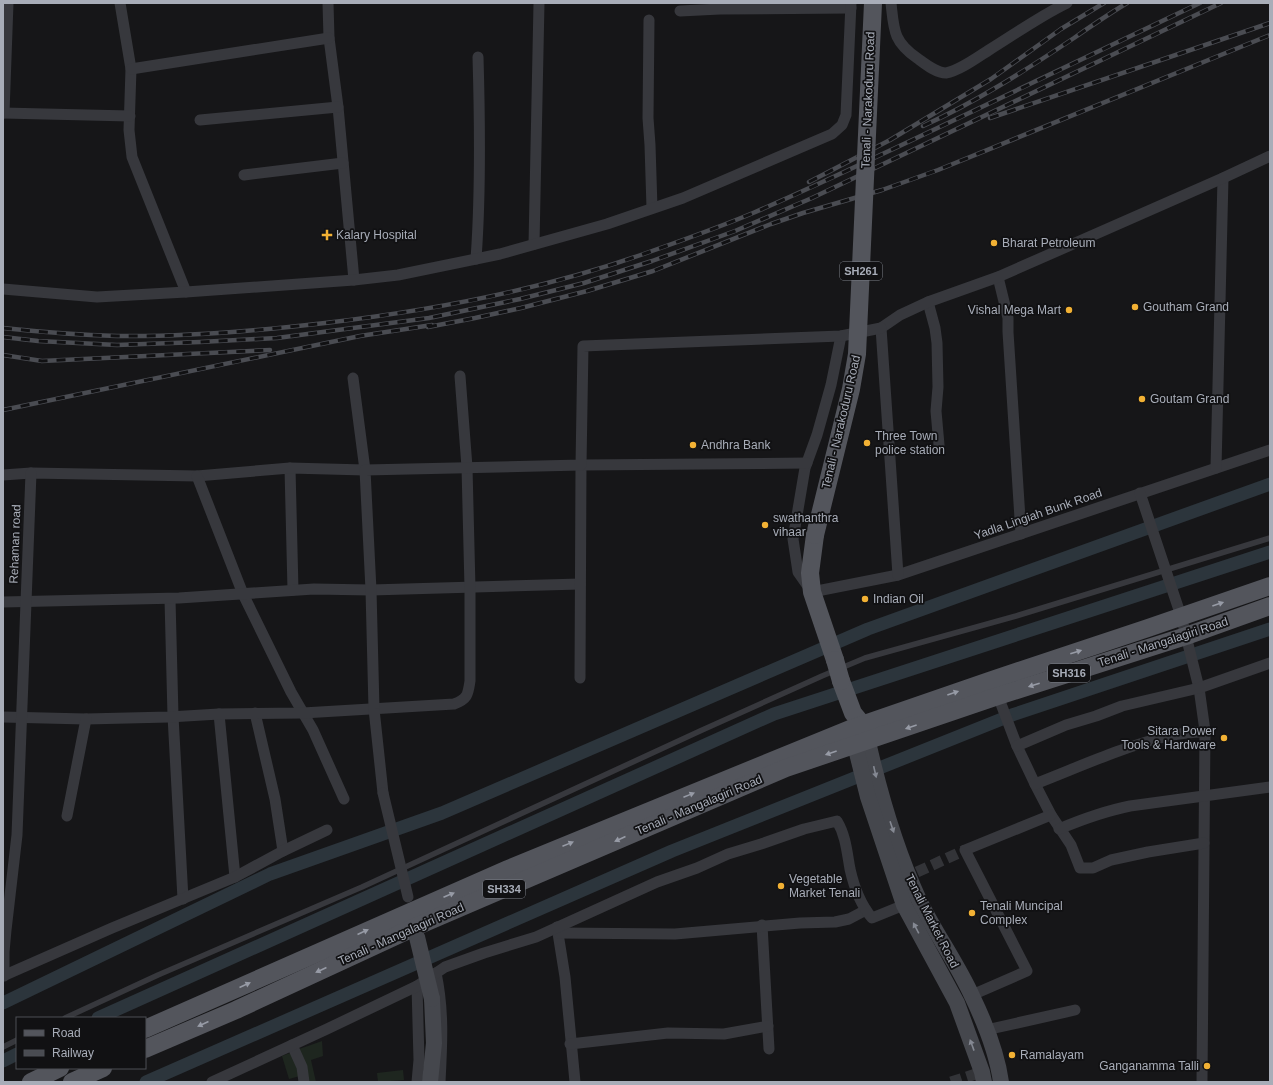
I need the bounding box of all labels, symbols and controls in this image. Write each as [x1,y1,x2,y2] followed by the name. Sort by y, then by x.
[859,31,877,169] street label: Tenali - Narakoduru Road
[336,228,417,242] place label: Kalary Hospital
[321,229,333,241] marker: Kalary Hospital
[1002,236,1095,250] place label: Bharat Petroleum
[989,238,999,248] marker: Bharat Petroleum
[840,262,882,280] road number: SH261
[1143,300,1229,314] place label: Goutham Grand
[1130,302,1140,312] marker: Goutham Grand
[968,303,1062,317] place label: Vishal Mega Mart
[1064,305,1074,315] marker: Vishal Mega Mart
[819,354,863,490] street label: Tenali - Narakoduru Road
[1150,392,1229,406] place label: Goutam Grand
[1137,394,1147,404] marker: Goutam Grand
[875,429,945,457] place label: Three Town police station
[701,438,771,452] place label: Andhra Bank
[862,438,872,448] marker: Three Town police station
[688,440,698,450] marker: Andhra Bank
[972,485,1104,543] street label: Yadla Lingiah Bunk Road
[7,504,23,584] street label: Rehaman road
[773,511,839,539] place label: swathanthra vihaar
[760,520,770,530] marker: swathanthra vihaar
[873,592,924,606] place label: Indian Oil
[860,594,870,604] marker: Indian Oil
[1212,601,1224,607] one-way arrow
[1096,614,1230,670] street label: Tenali - Mangalagiri Road
[1070,649,1082,655] one-way arrow
[1048,664,1090,682] road number: SH316
[1028,682,1040,688] one-way arrow
[947,690,959,696] one-way arrow
[904,724,916,730] one-way arrow
[1121,724,1216,752] place label: Sitara Power Tools & Hardware
[1219,733,1229,743] marker: Sitara Power Tools & Hardware
[824,750,836,756] one-way arrow
[872,766,878,778] one-way arrow
[634,772,764,838] street label: Tenali - Mangalagiri Road
[683,791,695,797] one-way arrow
[889,822,895,834] one-way arrow
[613,837,625,843] one-way arrow
[563,841,574,847] one-way arrow
[789,872,860,900] place label: Vegetable Market Tenali
[902,872,962,970] street label: Tenali Market Road
[483,880,525,898] road number: SH334
[776,881,786,891] marker: Vegetable Market Tenali
[443,892,454,898] one-way arrow
[980,899,1063,927] place label: Tenali Muncipal Complex
[336,900,466,968] street label: Tenali - Mangalagiri Road
[967,908,977,918] marker: Tenali Muncipal Complex
[913,922,920,934] one-way arrow
[358,929,369,935] one-way arrow
[315,967,327,973] one-way arrow
[239,982,250,988] one-way arrow
[16,1017,146,1069] legend
[197,1021,209,1027] one-way arrow
[52,1026,81,1040] text: Road
[969,1039,975,1051] one-way arrow
[52,1046,94,1060] text: Railway
[1020,1048,1084,1062] place label: Ramalayam
[1007,1050,1017,1060] marker: Ramalayam
[1099,1059,1199,1073] place label: Ganganamma Talli
[1202,1061,1212,1071] marker: Ganganamma Talli

